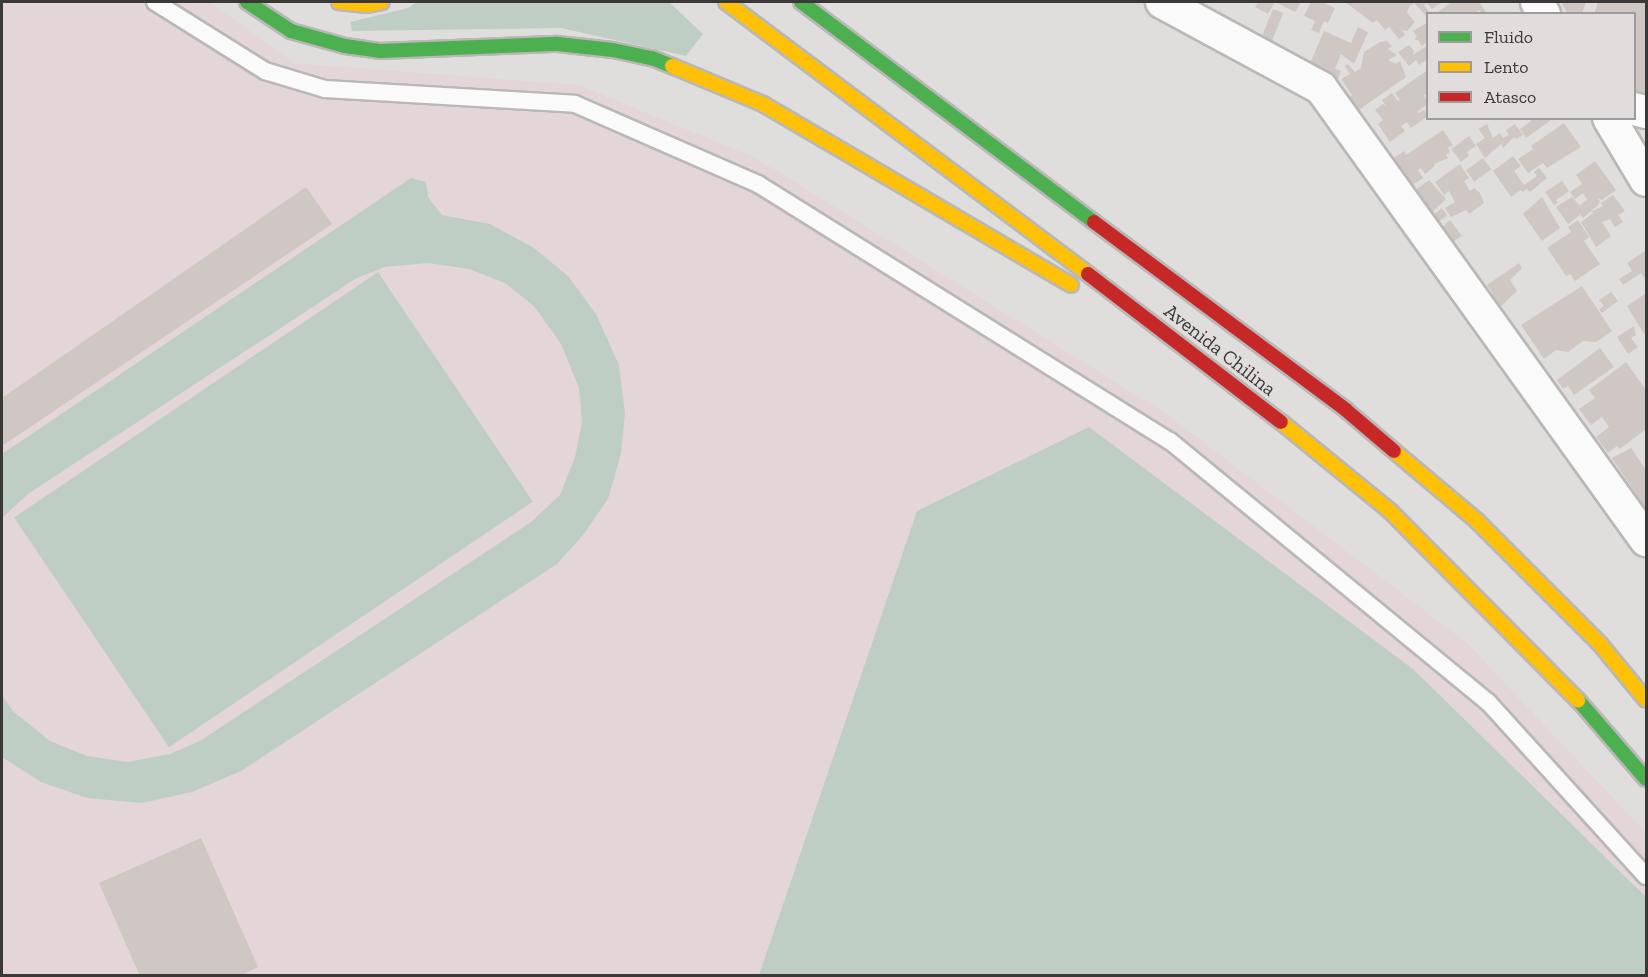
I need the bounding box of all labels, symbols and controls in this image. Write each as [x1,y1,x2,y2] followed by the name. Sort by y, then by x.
[1426,12,1636,120] legend
[1484,26,1533,48] text: Fluido
[1484,56,1529,78] text: Lento
[1484,86,1536,108] text: Atasco
[1159,299,1281,401] street label: Avenida Chilina

